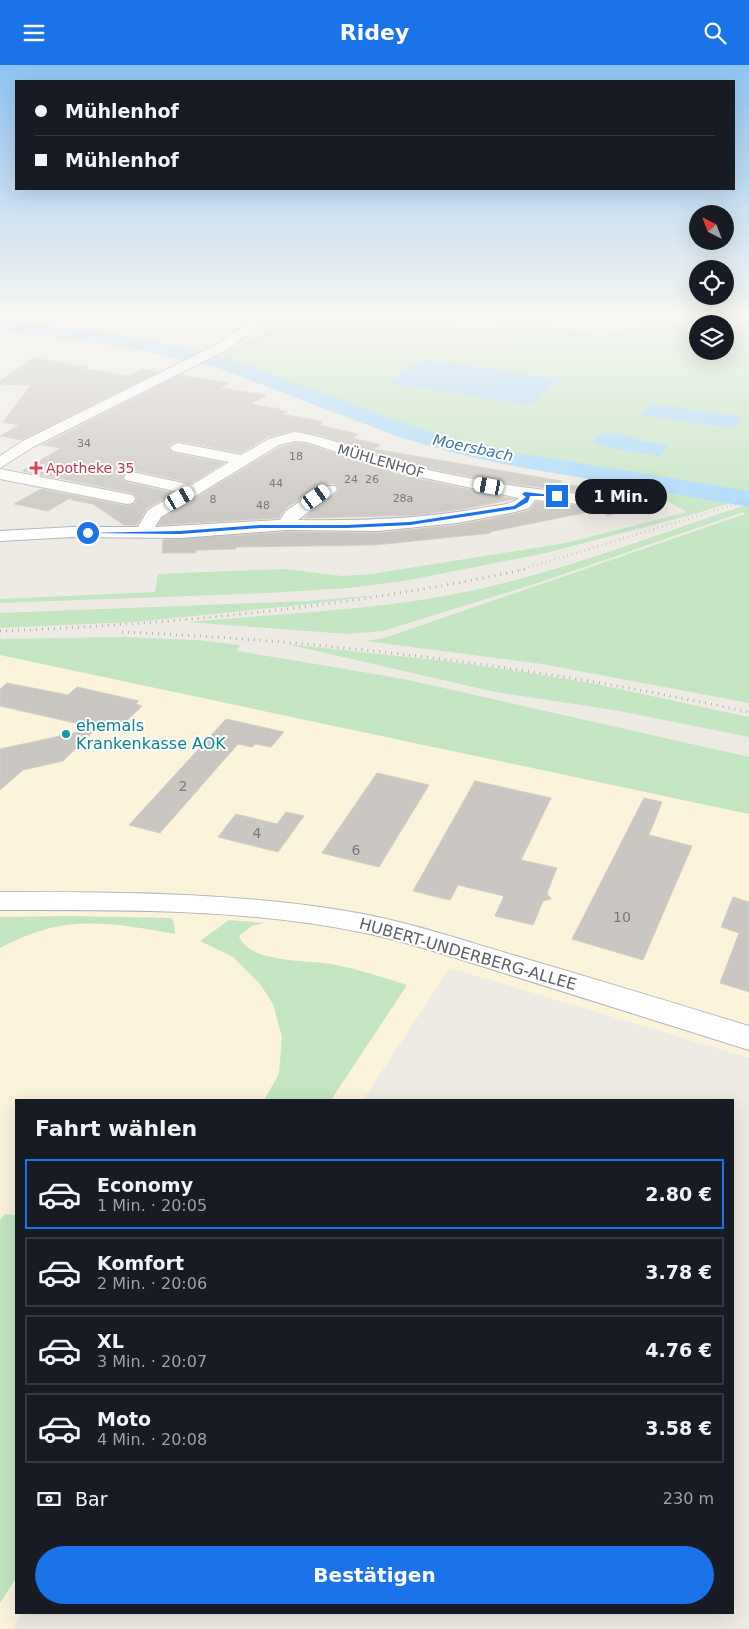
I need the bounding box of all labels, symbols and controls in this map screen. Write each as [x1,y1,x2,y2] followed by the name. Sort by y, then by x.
[20,19,48,47] icon: menu
[701,19,729,47] icon: search
[340,20,409,45] text: Ridey
[65,100,179,122] text: Mühlenhof
[65,149,179,171] text: Mühlenhof
[689,205,734,250] north arrow
[689,205,734,360] map controls
[689,260,734,305] button: locate
[689,315,734,360] button: layers
[431,431,515,465] water label: Moersbach
[77,437,91,450] house number: 34
[336,440,427,481] street label: MÜHLENHOF
[289,450,303,463] house number: 18
[46,460,135,476] place label: Apotheke 35
[30,462,42,474] marker: Apotheke 35
[344,473,358,486] house number: 24
[365,473,379,486] house number: 26
[472,476,505,496] car
[269,477,283,490] house number: 44
[574,479,667,513] callout: 1 Min.
[299,482,332,512] car
[163,484,196,512] car
[546,485,568,507] route end
[593,487,649,506] text: 1 Min.
[393,492,413,505] house number: 28a
[210,493,217,506] house number: 8
[256,499,270,512] house number: 48
[77,522,99,544] route start
[76,716,226,753] place label: ehemals Krankenkasse AOK
[60,728,72,740] marker: ehemals Krankenkasse AOK
[179,778,187,794] house number: 2
[253,825,262,841] house number: 4
[352,842,361,858] house number: 6
[613,909,631,925] house number: 10
[357,914,579,994] street label: HUBERT-UNDERBERG-ALLEE
[35,1116,197,1141] text: Fahrt wählen
[37,1172,82,1217] icon: car
[97,1174,193,1196] text: Economy
[645,1183,712,1205] text: 2.80 €
[97,1196,207,1215] text: 1 Min. · 20:05
[37,1250,82,1295] icon: car
[97,1252,184,1274] text: Komfort
[645,1261,712,1283] text: 3.78 €
[97,1274,207,1293] text: 2 Min. · 20:06
[37,1328,82,1373] icon: car
[97,1330,124,1352] text: XL
[645,1339,712,1361] text: 4.76 €
[97,1352,207,1371] text: 3 Min. · 20:07
[37,1406,82,1451] icon: car
[97,1408,151,1430] text: Moto
[645,1417,712,1439] text: 3.58 €
[97,1430,207,1449] text: 4 Min. · 20:08
[35,1485,63,1513] icon: cash
[75,1488,108,1510] text: Bar
[663,1489,714,1508] text: 230 m
[35,1546,714,1604] button: Bestätigen

